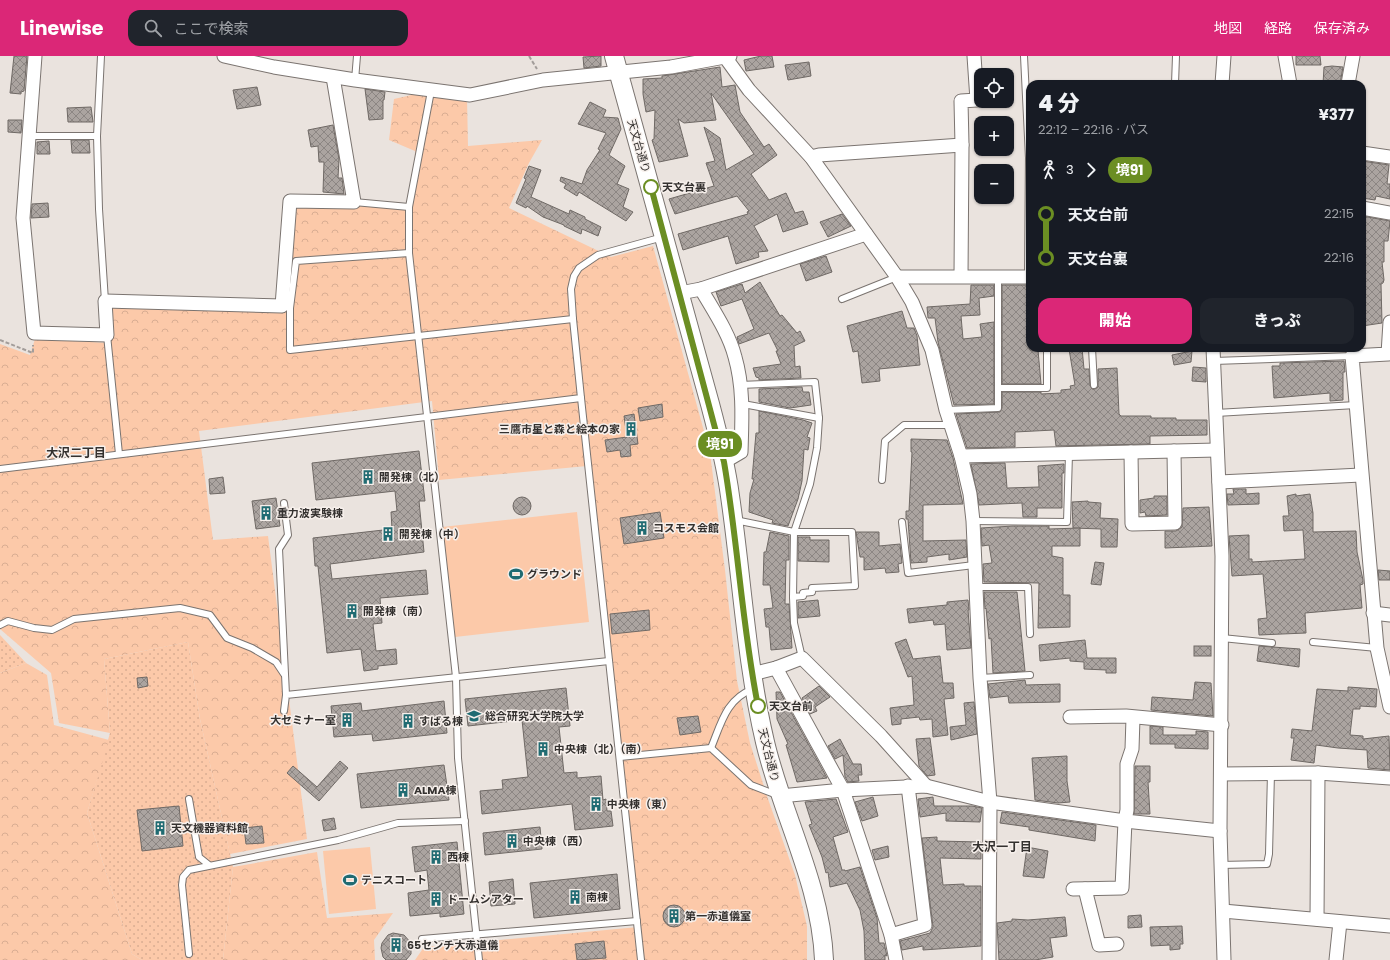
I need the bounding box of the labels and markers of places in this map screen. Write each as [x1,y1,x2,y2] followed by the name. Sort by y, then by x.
[643,179,659,195] marker: 天文台裏
[662,179,706,195] place label: 天文台裏
[499,421,620,437] place label: 三鷹市星と森と絵本の家
[623,421,639,437] building icon: 三鷹市星と森と絵本の家
[360,469,376,485] building icon: 開発棟（北）
[379,469,445,485] place label: 開発棟（北）
[258,505,274,521] building icon: 重力波実験棟
[277,505,343,521] place label: 重力波実験棟
[634,520,650,536] building icon: コスモス会館
[653,520,719,536] place label: コスモス会館
[380,526,396,542] building icon: 開発棟（中）
[399,526,465,542] place label: 開発棟（中）
[508,566,524,582] sports icon: グラウンド
[527,566,582,582] place label: グラウンド
[344,603,360,619] building icon: 開発棟（南）
[363,603,429,619] place label: 開発棟（南）
[750,698,766,714] marker: 天文台前
[769,698,813,714] place label: 天文台前
[466,708,482,724] school or university icon: 総合研究大学院大学
[485,708,584,724] place label: 総合研究大学院大学
[270,712,336,728] place label: 大セミナー室
[339,712,355,728] building icon: 大セミナー室
[400,713,416,729] building icon: すばる棟
[419,713,463,729] place label: すばる棟
[535,741,551,757] building icon: 中央棟（北）（南）
[554,741,648,757] place label: 中央棟（北）（南）
[395,782,411,798] building icon: ALMA棟
[414,782,457,798] place label: ALMA棟
[588,796,604,812] building icon: 中央棟（東）
[607,796,673,812] place label: 中央棟（東）
[152,820,168,836] building icon: 天文機器資料館
[171,820,248,836] place label: 天文機器資料館
[504,833,520,849] building icon: 中央棟（西）
[523,833,589,849] place label: 中央棟（西）
[428,849,444,865] building icon: 西棟
[447,849,469,865] place label: 西棟
[342,872,358,888] sports icon: テニスコート
[361,872,427,888] place label: テニスコート
[567,889,583,905] building icon: 南棟
[586,889,608,905] place label: 南棟
[428,891,444,907] building icon: ドームシアター
[447,891,524,907] place label: ドームシアター
[666,908,682,924] building icon: 第一赤道儀室
[685,908,751,924] place label: 第一赤道儀室
[388,937,404,953] building icon: 65センチ大赤道儀
[407,937,498,953] place label: 65センチ大赤道儀

